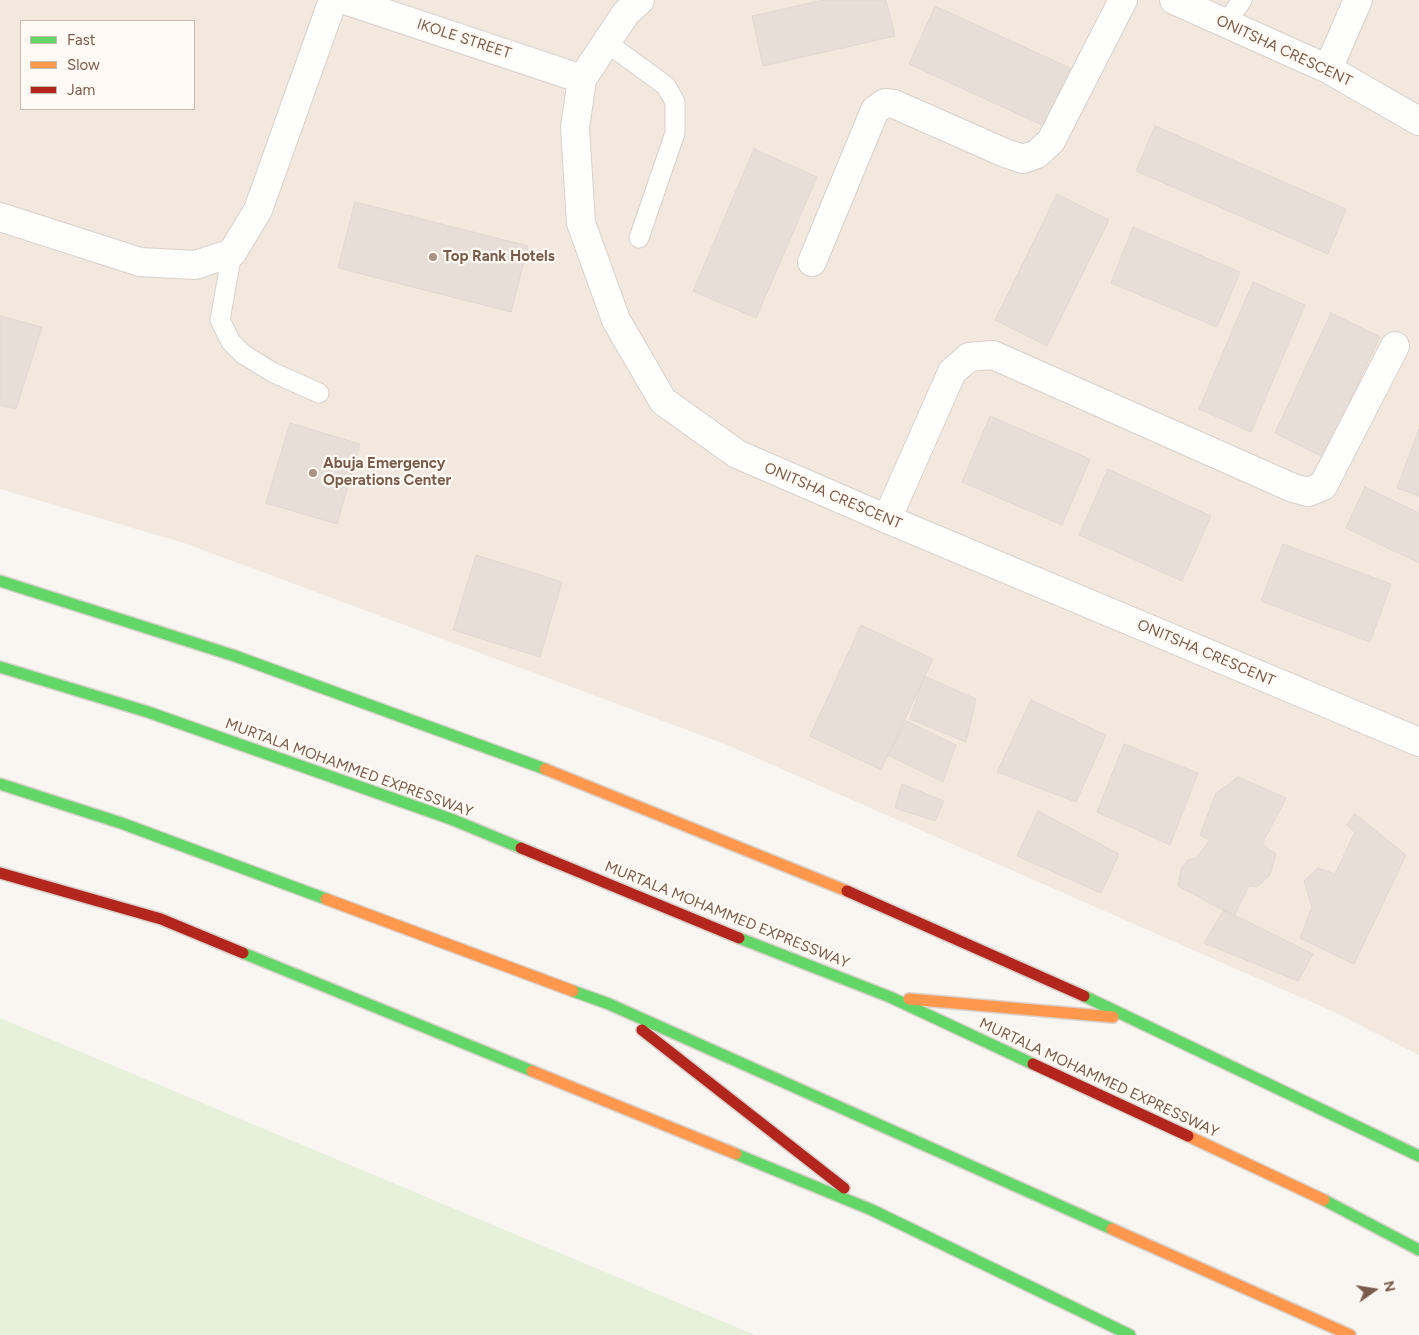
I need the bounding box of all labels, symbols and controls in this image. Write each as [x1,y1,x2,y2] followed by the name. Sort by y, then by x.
[1213,12,1355,90] street label: ONITSHA CRESCENT
[415,15,513,63] street label: IKOLE STREET
[20,20,195,110] legend
[67,31,95,49] text: Fast
[67,56,100,74] text: Slow
[67,81,95,99] text: Jam
[443,248,555,266] place label: Top Rank Hotels
[427,251,439,263] marker: Top Rank Hotels
[323,455,451,490] place label: Abuja Emergency Operations Center
[761,459,905,533] street label: ONITSHA CRESCENT
[307,467,319,479] marker: Abuja Emergency Operations Center
[1134,616,1278,690] street label: ONITSHA CRESCENT
[223,715,475,821] street label: MURTALA MOHAMMED EXPRESSWAY
[602,858,852,972] street label: MURTALA MOHAMMED EXPRESSWAY
[976,1014,1222,1142] street label: MURTALA MOHAMMED EXPRESSWAY
[1349,1265,1399,1315] north arrow
[1380,1279,1399,1294] text: N

